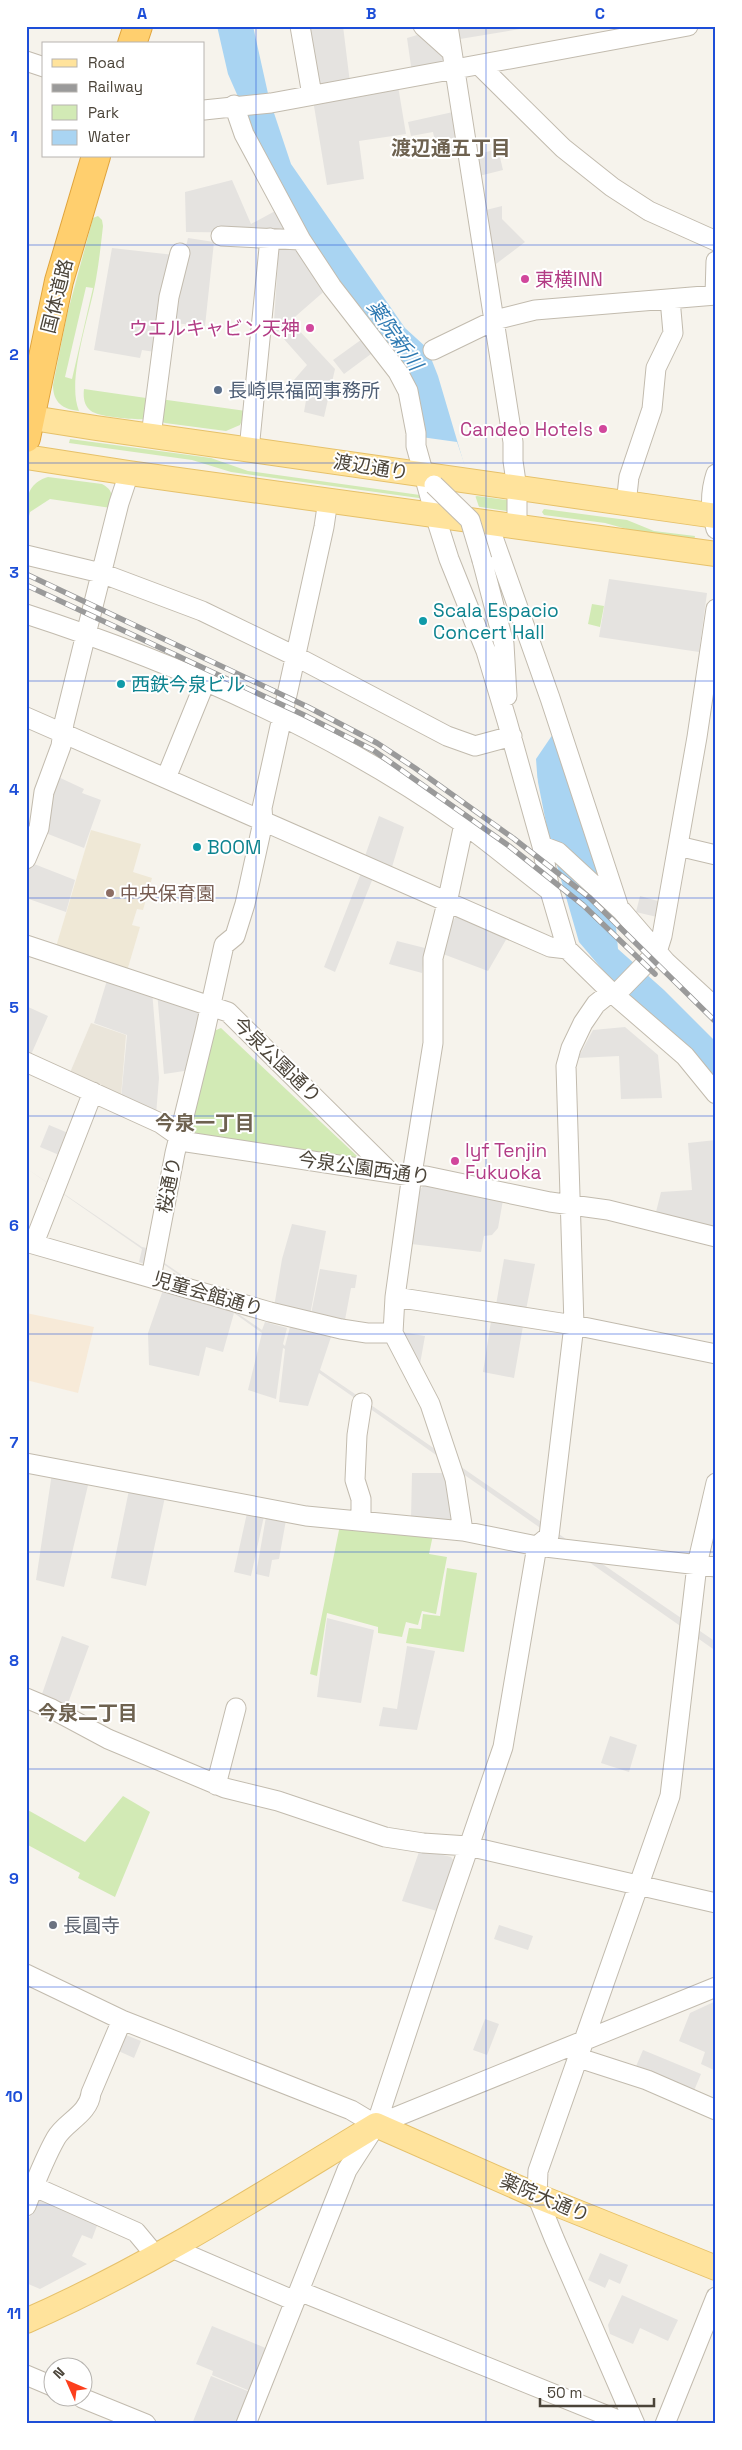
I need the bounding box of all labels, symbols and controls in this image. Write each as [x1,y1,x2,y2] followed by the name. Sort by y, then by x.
[137,3,147,24] text: A
[366,3,376,24] text: B
[595,3,605,24] text: C
[42,42,205,158] legend
[88,53,125,72] text: Road
[88,77,143,96] text: Railway
[88,103,119,122] text: Park
[10,126,18,147] text: 1
[88,127,131,146] text: Water
[391,135,511,161] district label: 渡辺通五丁目
[36,256,78,336] street label: 国体道路
[535,267,603,292] place label: 東横INN
[519,273,531,285] marker: 東横INN
[361,295,430,377] water label: 薬院新川
[129,316,300,341] place label: ウエルキャビン天神
[304,322,316,334] marker: ウエルキャビン天神
[9,344,19,365] text: 2
[228,378,380,403] place label: 長崎県福岡事務所
[212,384,224,396] marker: 長崎県福岡事務所
[460,417,593,442] place label: Candeo Hotels
[597,423,609,435] marker: Candeo Hotels
[332,449,410,485] street label: 渡辺通り
[9,562,19,583] text: 3
[433,598,559,645] place label: Scala Espacio Concert Hall
[417,615,429,627] marker: Scala Espacio Concert Hall
[131,672,245,697] place label: 西鉄今泉ビル
[115,678,127,690] marker: 西鉄今泉ビル
[9,779,19,800] text: 4
[207,835,261,860] place label: BOOM
[191,841,203,853] marker: BOOM
[120,881,215,906] place label: 中央保育園
[104,887,116,899] marker: 中央保育園
[9,997,19,1018] text: 5
[227,1011,327,1109] street label: 今泉公園通り
[155,1110,255,1136] district label: 今泉一丁目
[465,1138,547,1185] place label: lyf Tenjin Fukuoka
[296,1146,432,1190] street label: 今泉公園西通り
[151,1155,187,1215] street label: 桜通り
[449,1155,461,1167] marker: lyf Tenjin Fukuoka
[9,1215,19,1236] text: 6
[150,1266,266,1322] street label: 児童会館通り
[10,1432,19,1453] text: 7
[9,1650,19,1671] text: 8
[38,1700,138,1726] district label: 今泉二丁目
[9,1868,19,1889] text: 9
[63,1913,120,1938] place label: 長圓寺
[47,1919,59,1931] marker: 長圓寺
[5,2086,23,2107] text: 10
[496,2168,594,2228] street label: 薬院大通り
[7,2303,21,2324] text: 11
[42,2358,92,2408] north arrow
[49,2363,68,2382] text: N
[540,2375,653,2407] scale bar
[547,2383,582,2402] text: 50 m

